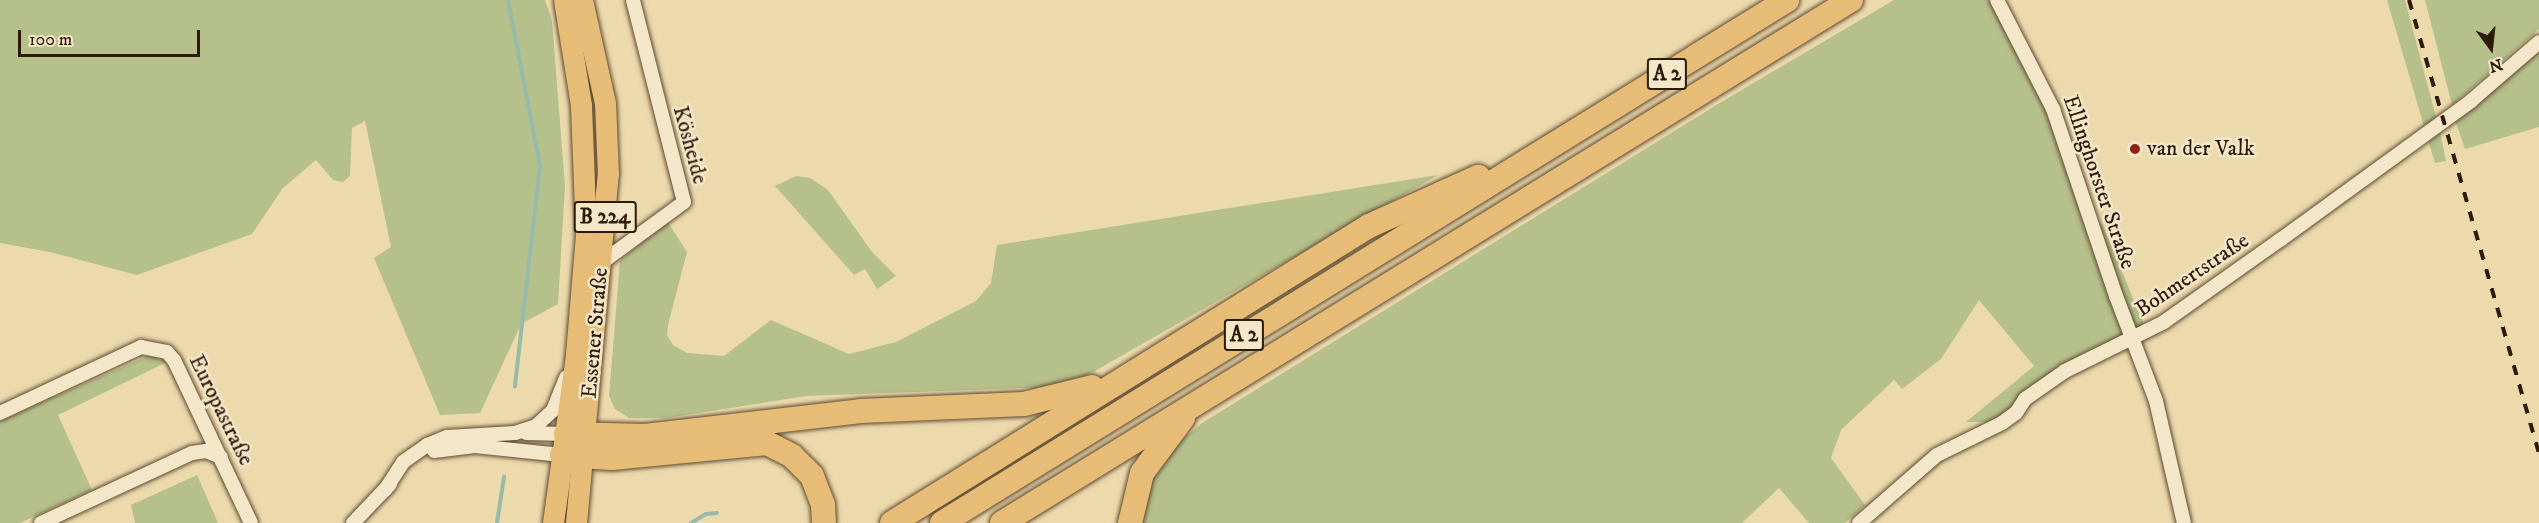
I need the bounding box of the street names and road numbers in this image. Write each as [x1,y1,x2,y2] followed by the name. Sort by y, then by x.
[1646,56,1688,92] road number: A 2
[2057,92,2141,272] street label: Ellinghorster Straße
[667,103,713,187] street label: Kösheide
[574,199,636,235] road number: B 224
[2130,227,2254,323] street label: Bohmertstraße
[576,266,614,400] street label: Essener Straße
[1223,317,1265,353] road number: A 2
[183,350,259,470] street label: Europastraße

